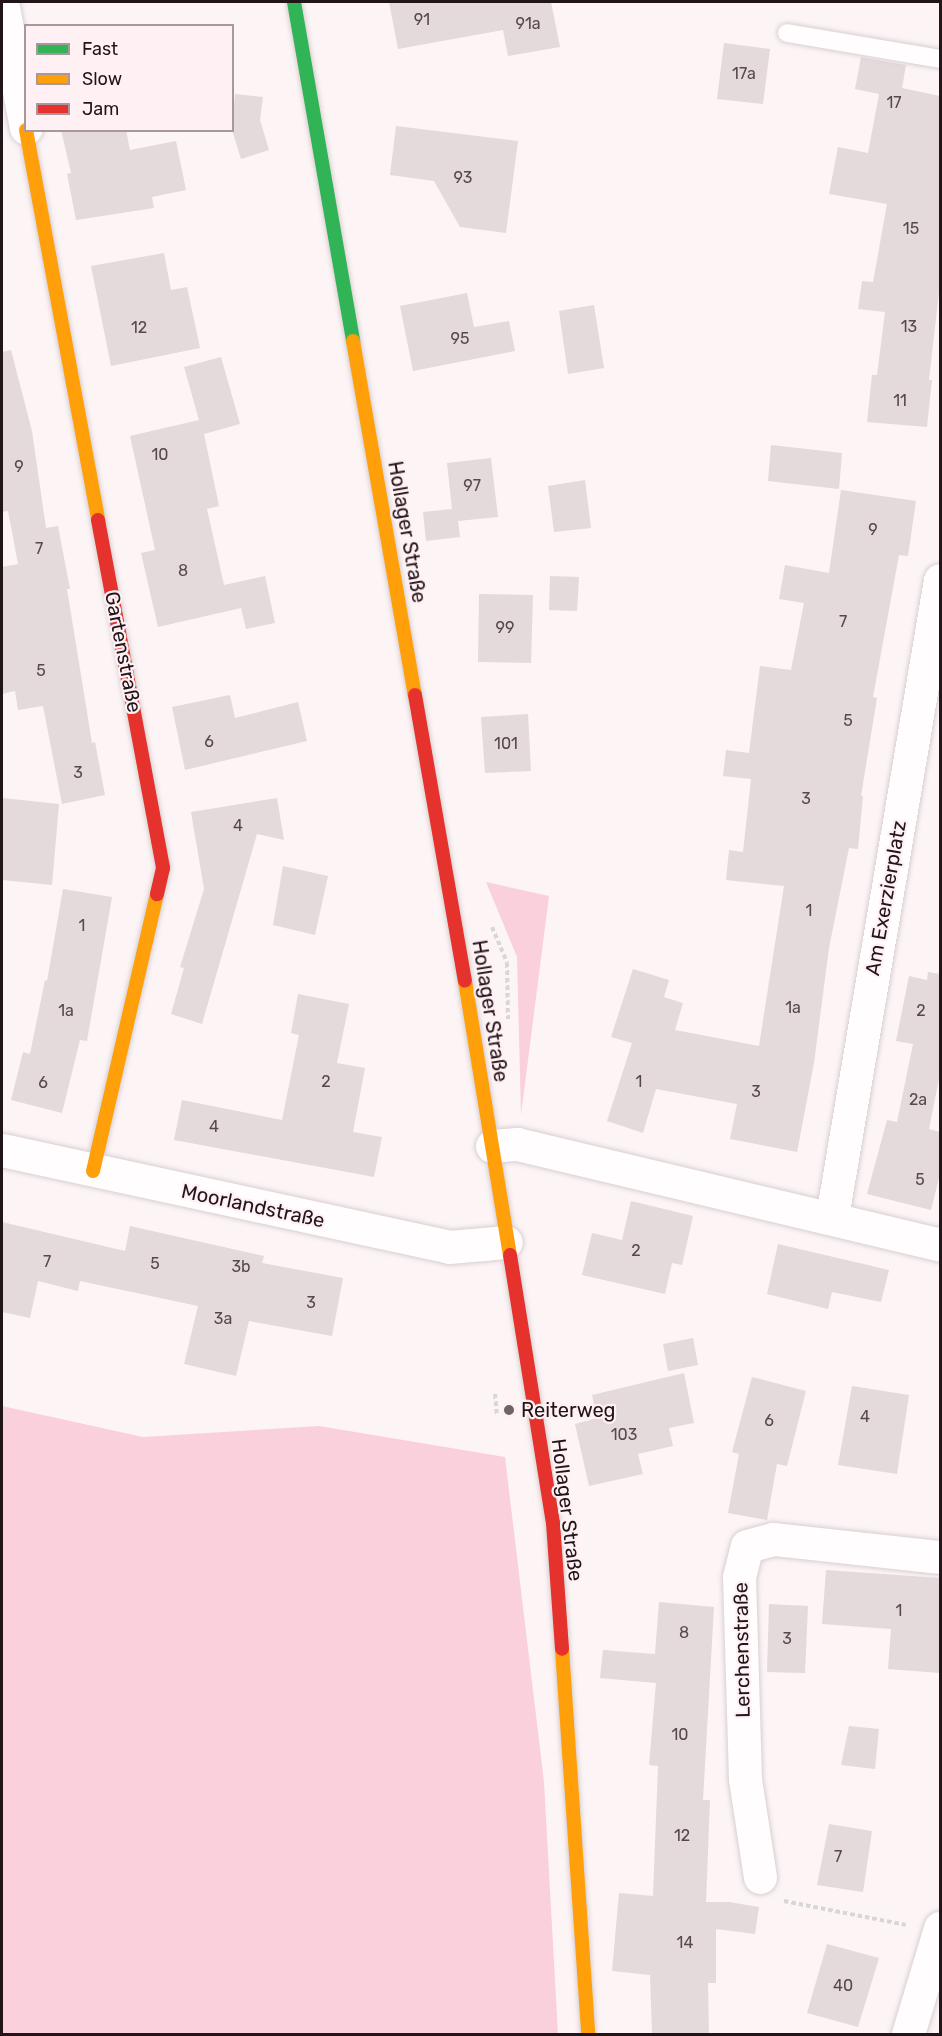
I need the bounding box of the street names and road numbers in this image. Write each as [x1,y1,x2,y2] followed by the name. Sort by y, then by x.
[383,459,431,605] street label: Hollager Straße
[99,589,147,715] street label: Gartenstraße
[861,819,911,977] street label: Am Exerzierplatz
[467,938,513,1084] street label: Hollager Straße
[179,1179,327,1233] street label: Moorlandstraße
[546,1437,588,1583] street label: Hollager Straße
[729,1582,755,1718] street label: Lerchenstraße

